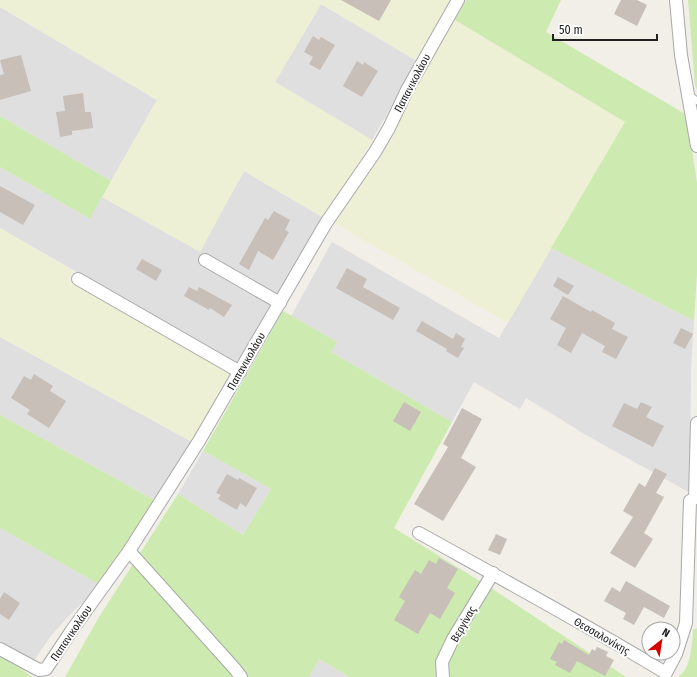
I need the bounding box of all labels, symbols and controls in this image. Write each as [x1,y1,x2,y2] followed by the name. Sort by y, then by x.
[553,16,657,42] scale bar
[559,23,583,37] text: 50 m
[392,52,433,115] street label: Παπανικολάου
[225,330,268,392] street label: Παπανικολάου
[48,603,95,664] street label: Παπανικολάου
[448,604,479,644] street label: Βεργίνας
[571,615,632,658] street label: Θεσσαλονίκης
[641,621,681,661] north arrow
[660,625,672,640] text: N

